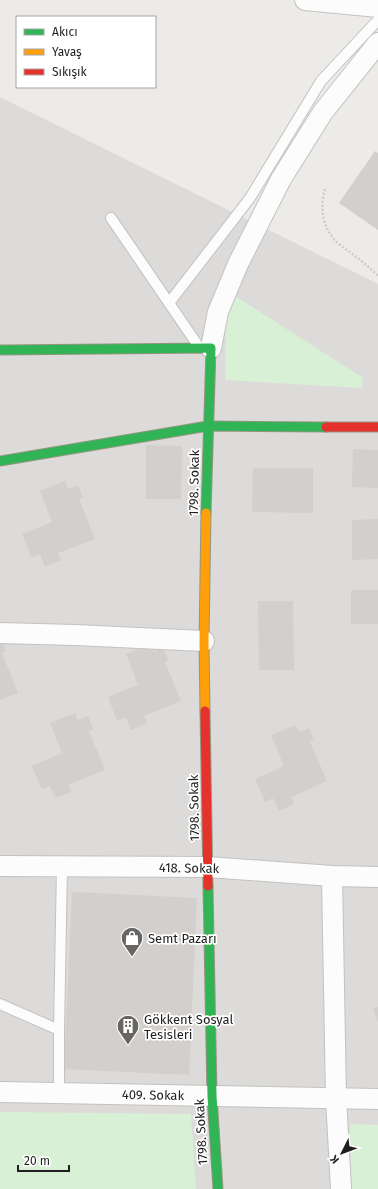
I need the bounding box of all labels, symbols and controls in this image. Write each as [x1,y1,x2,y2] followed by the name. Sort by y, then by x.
[16,16,156,88] legend
[52,25,78,39] text: Akıcı
[52,45,82,59] text: Yavaş
[52,65,87,79] text: Sıkışık
[186,449,202,516] street label: 1798. Sokak
[186,774,202,841] street label: 1798. Sokak
[159,860,220,876] street label: 418. Sokak
[119,925,145,958] shop icon: Semt Pazarı
[148,931,217,946] place label: Semt Pazarı
[144,1012,233,1042] place label: Gökkent Sosyal Tesisleri
[115,1013,141,1046] building icon: Gökkent Sosyal Tesisleri
[122,1087,185,1103] street label: 409. Sokak
[192,1098,210,1166] street label: 1798. Sokak
[322,1133,362,1173] north arrow
[18,1147,69,1173] scale bar
[327,1152,342,1166] text: K
[24,1154,50,1168] text: 20 m

